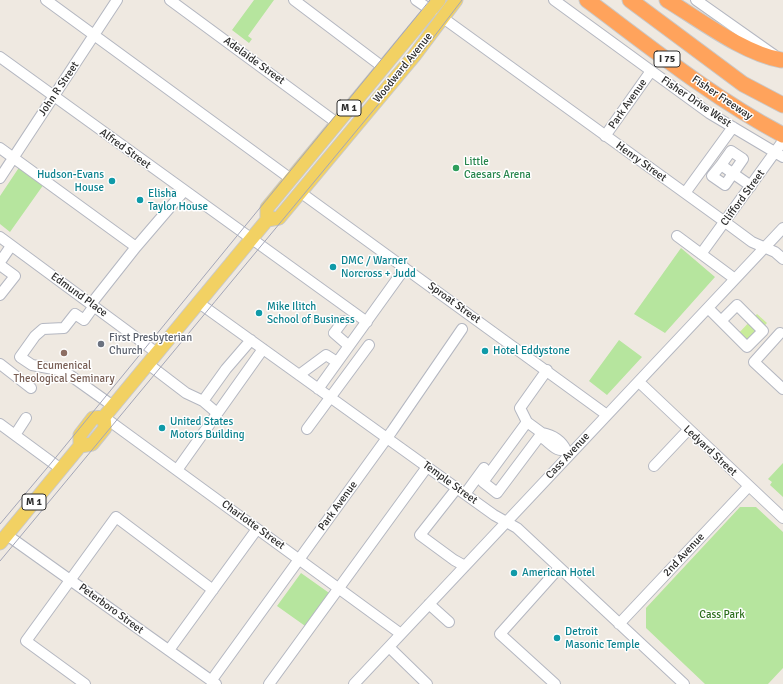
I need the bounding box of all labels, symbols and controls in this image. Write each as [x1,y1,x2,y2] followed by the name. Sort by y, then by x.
[371,30,435,106] street label: Woodward Avenue
[221,34,287,88] street label: Adelaide Street
[654,51,680,67] road number: I 75
[36,59,82,119] street label: John R Street
[689,73,755,123] street label: Fisher Freeway
[658,74,734,130] street label: Fisher Drive West
[606,76,650,132] street label: Park Avenue
[337,100,361,116] road number: M 1
[97,126,153,172] street label: Alfred Street
[613,139,669,185] street label: Henry Street
[464,155,531,181] place label: Little Caesars Arena
[451,163,461,173] marker: Little Caesars Arena
[718,167,768,229] street label: Clifford Street
[37,168,104,194] place label: Hudson-Evans House
[107,176,117,186] marker: Hudson-Evans House
[148,187,208,213] place label: Elisha Taylor House
[135,195,145,205] marker: Elisha Taylor House
[341,254,416,280] place label: DMC / Warner Norcross + Judd
[328,262,338,272] marker: DMC / Warner Norcross + Judd
[48,270,110,320] street label: Edmund Place
[425,279,483,327] street label: Sproat Street
[267,300,355,326] place label: Mike Ilitch School of Business
[254,308,264,318] marker: Mike Ilitch School of Business
[109,331,192,357] place label: First Presbyterian Church
[96,339,106,349] marker: First Presbyterian Church
[493,344,570,358] place label: Hotel Eddystone
[480,346,490,356] marker: Hotel Eddystone
[59,348,69,358] marker: Ecumenical Theological Seminary
[13,359,115,385] place label: Ecumenical Theological Seminary
[170,415,245,441] place label: United States Motors Building
[157,423,167,433] marker: United States Motors Building
[681,423,739,479] street label: Ledyard Street
[543,430,593,482] street label: Cass Avenue
[420,459,480,507] street label: Temple Street
[316,479,360,533] street label: Park Avenue
[22,494,46,510] road number: M 1
[219,498,287,552] street label: Charlotte Street
[661,531,707,579] street label: 2nd Avenue
[522,566,595,580] place label: American Hotel
[509,568,519,578] marker: American Hotel
[76,581,146,637] street label: Peterboro Street
[699,608,745,622] park label: Cass Park
[565,625,640,651] place label: Detroit Masonic Temple
[552,633,562,643] marker: Detroit Masonic Temple

